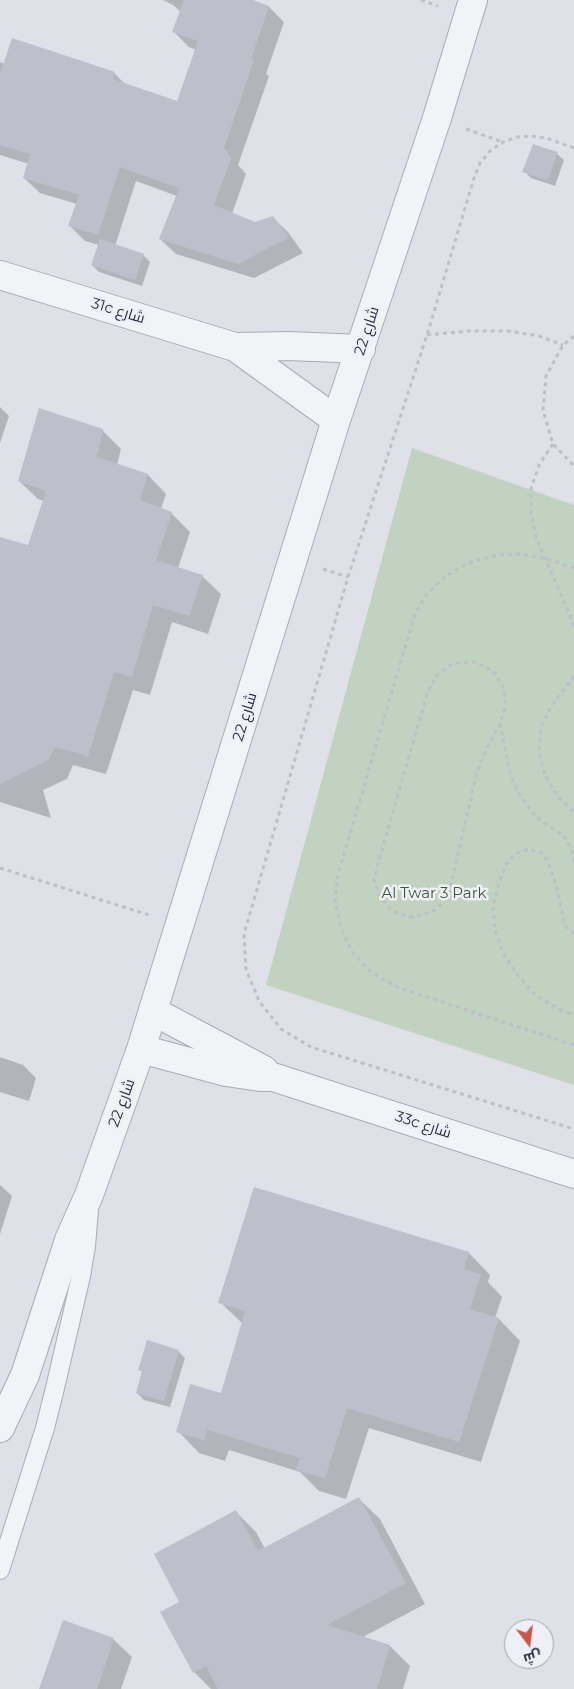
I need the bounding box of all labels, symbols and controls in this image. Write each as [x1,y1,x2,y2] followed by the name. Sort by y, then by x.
[89,294,147,328] street label: 31c شارع
[351,304,383,358] street label: شارع 22
[229,690,261,744] street label: شارع 22
[381,885,487,903] park label: Al Twar 3 Park
[105,1076,139,1130] street label: شارع 22
[393,1107,453,1143] street label: 33c شارع
[504,1619,554,1669] north arrow
[522,1647,544,1669] text: ش

